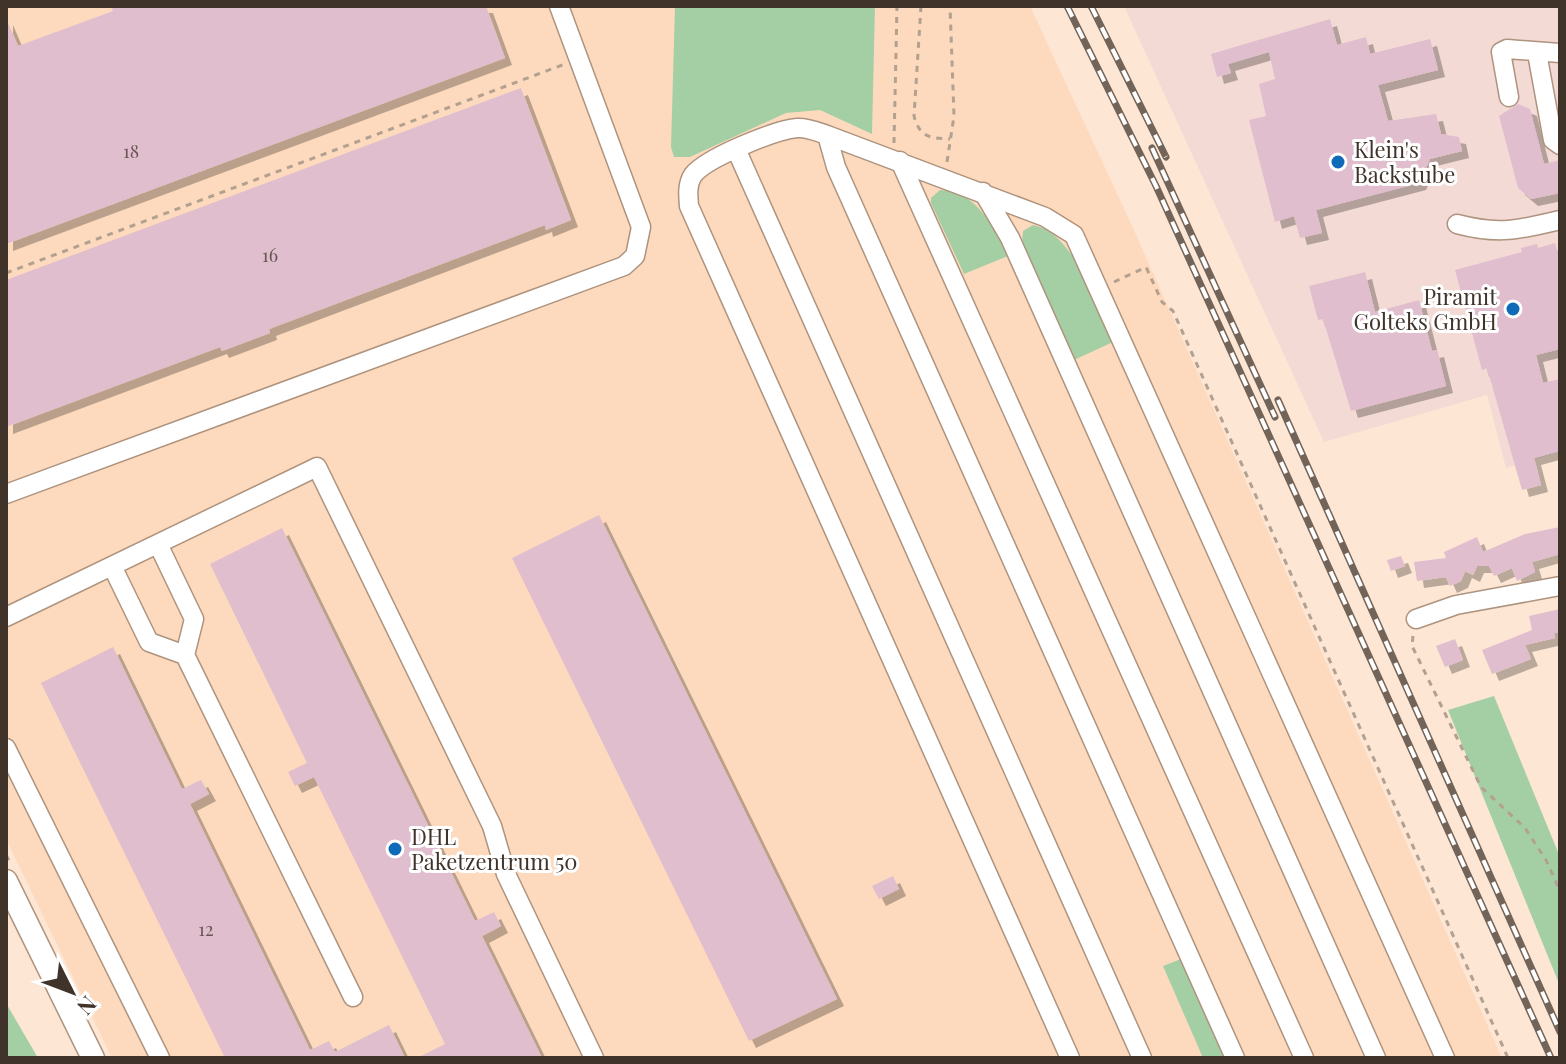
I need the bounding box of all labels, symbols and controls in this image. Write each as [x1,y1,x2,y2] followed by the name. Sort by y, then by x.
[1354,134,1455,189] place label: Klein's Backstube
[123,139,139,163] house number: 18
[1329,153,1347,171] marker: Klein's Backstube
[262,243,278,267] house number: 16
[1353,281,1498,336] place label: Piramit Golteks GmbH
[1504,300,1522,318] marker: Piramit Golteks GmbH
[411,821,578,876] place label: DHL Paketzentrum 50
[386,840,404,858] marker: DHL Paketzentrum 50
[198,917,214,941] house number: 12
[32,952,112,1032] north arrow
[71,990,104,1022] text: N

